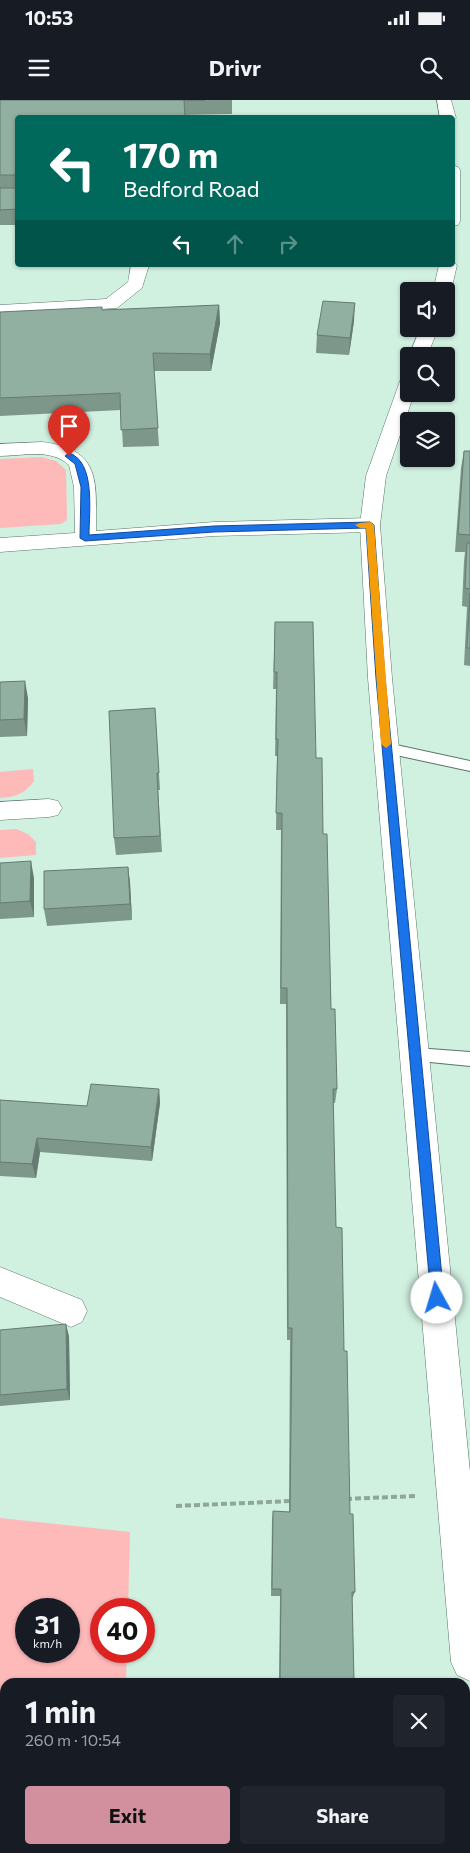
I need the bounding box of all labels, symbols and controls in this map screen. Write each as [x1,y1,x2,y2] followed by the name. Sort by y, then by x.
[25,6,73,29] text: 10:53
[25,54,53,82] icon: menu
[209,54,261,81] text: Drivr
[417,54,445,82] icon: search
[123,132,218,175] text: 170 m
[40,135,105,200] icon: left
[123,175,260,202] text: Bedford Road
[168,230,196,258] icon: left
[221,230,249,258] icon: ahead
[274,230,302,258] icon: right
[400,282,455,467] map controls
[400,282,455,337] button: sound
[400,347,455,402] button: search
[48,405,90,456] pin
[55,412,83,440] icon: arrive
[400,412,455,467] button: layers
[410,1271,462,1323] position arrow
[90,1598,155,1663] speed limit sign: 40
[35,1609,60,1639] text: 31
[33,1636,62,1650] text: km/h
[25,1692,96,1729] text: 1 min
[393,1695,445,1747] button: close
[25,1730,121,1749] text: 260 m · 10:54
[25,1786,230,1844] button: Exit
[240,1786,445,1844] button: Share

